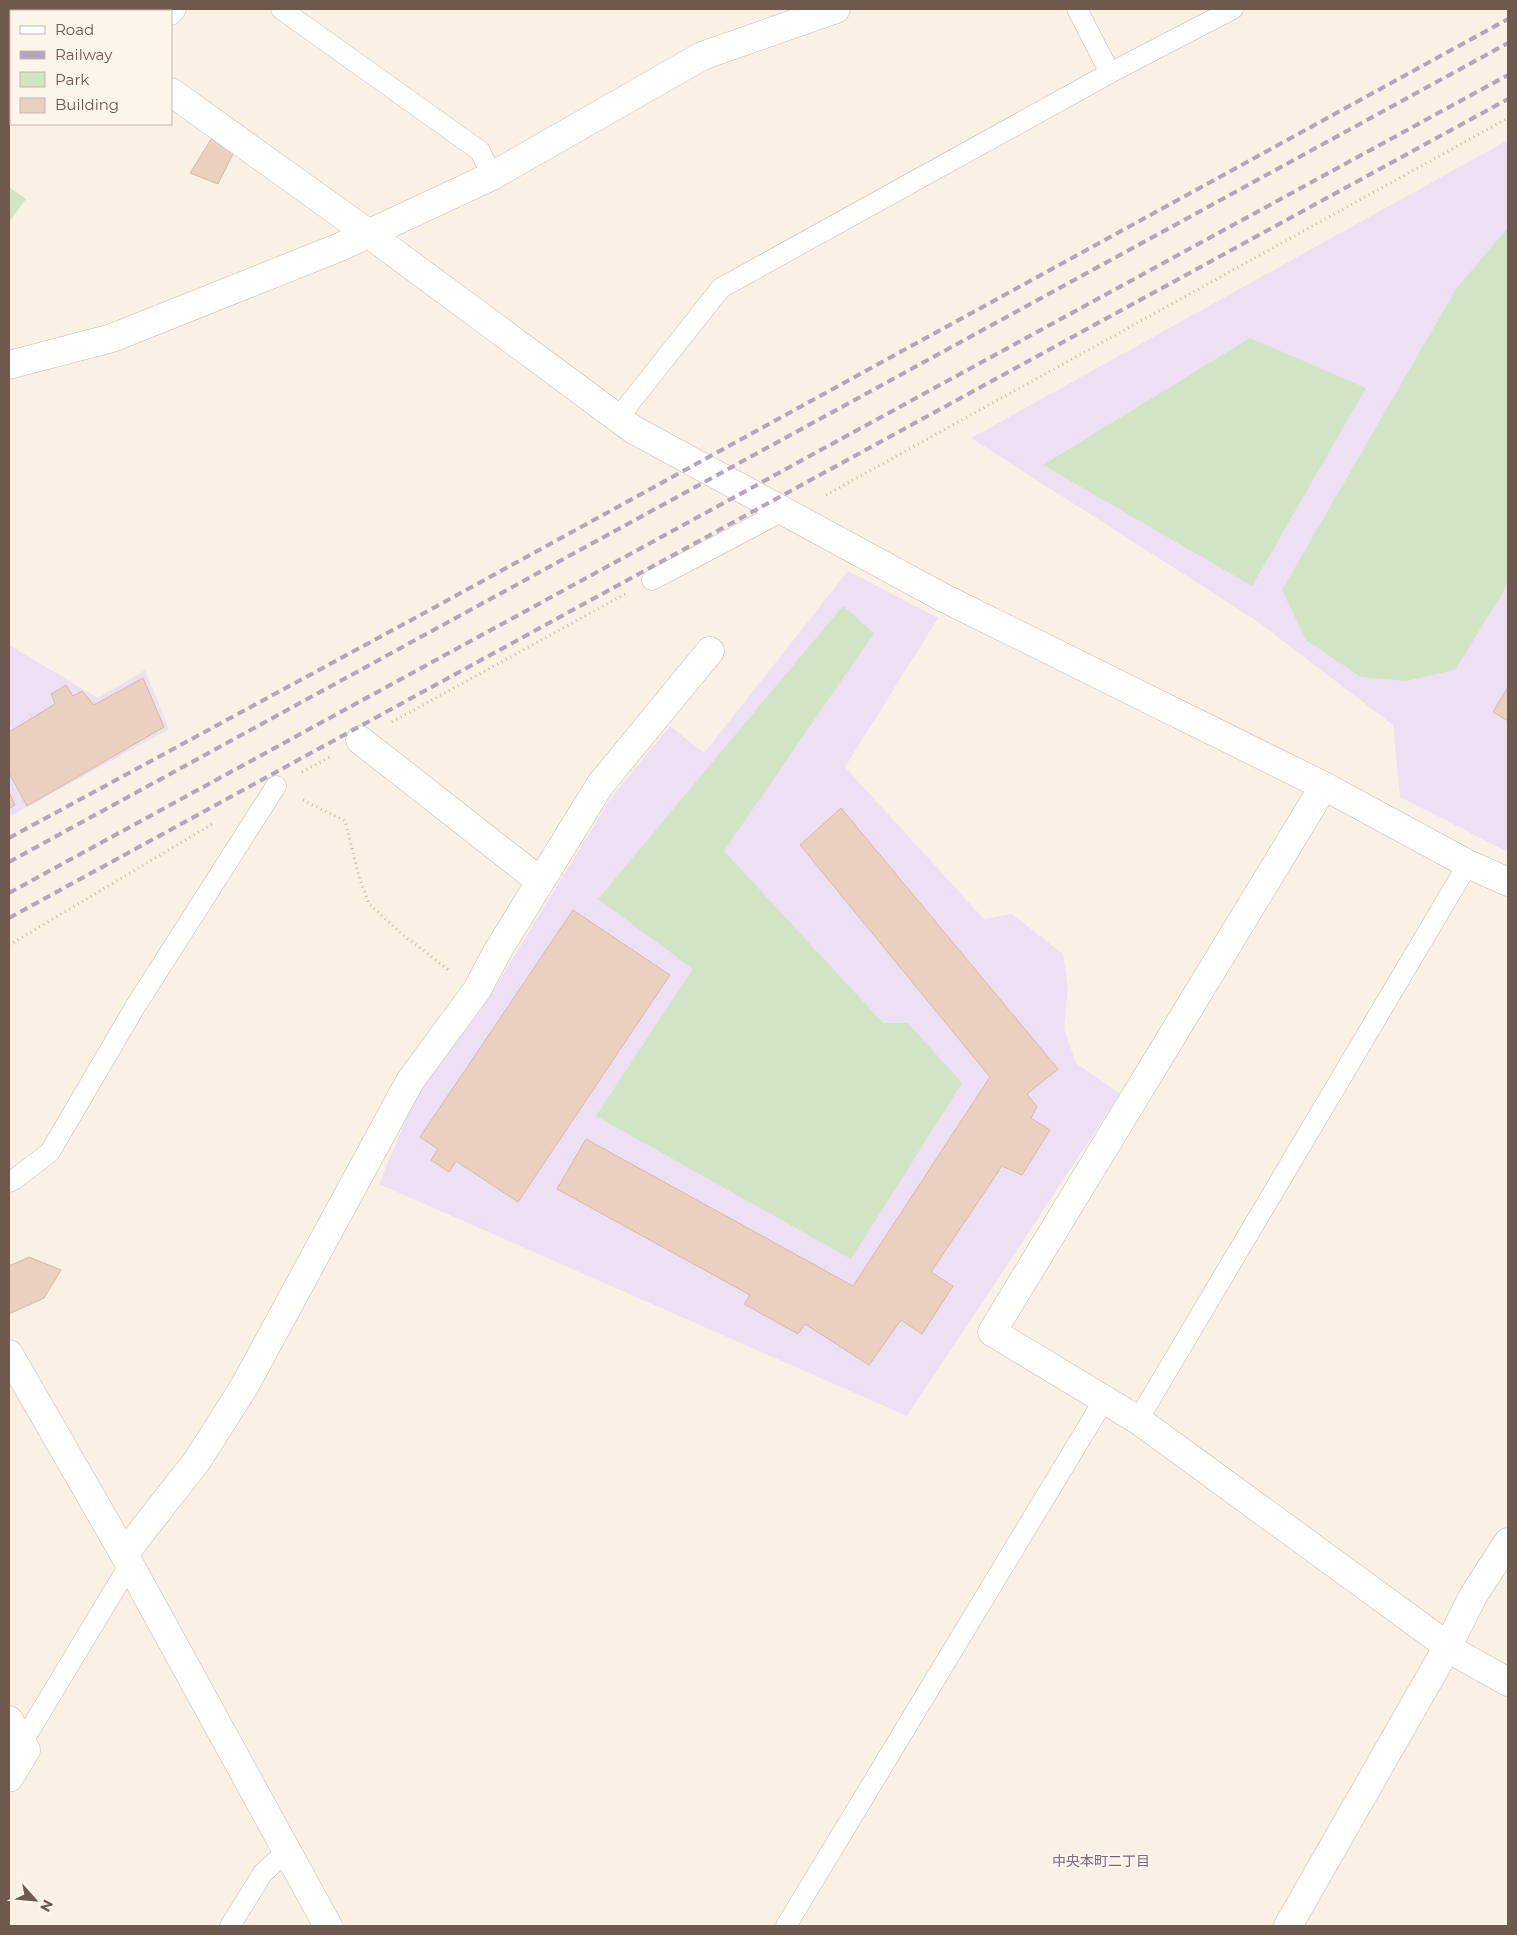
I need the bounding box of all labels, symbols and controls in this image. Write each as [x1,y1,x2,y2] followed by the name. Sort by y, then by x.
[10,10,172,125] legend
[55,20,94,39] text: Road
[55,45,113,64] text: Railway
[55,70,89,89] text: Park
[55,95,119,114] text: Building
[1052,1852,1150,1870] district label: 中央本町二丁目
[10,1875,60,1925] north arrow
[36,1897,57,1915] text: N

